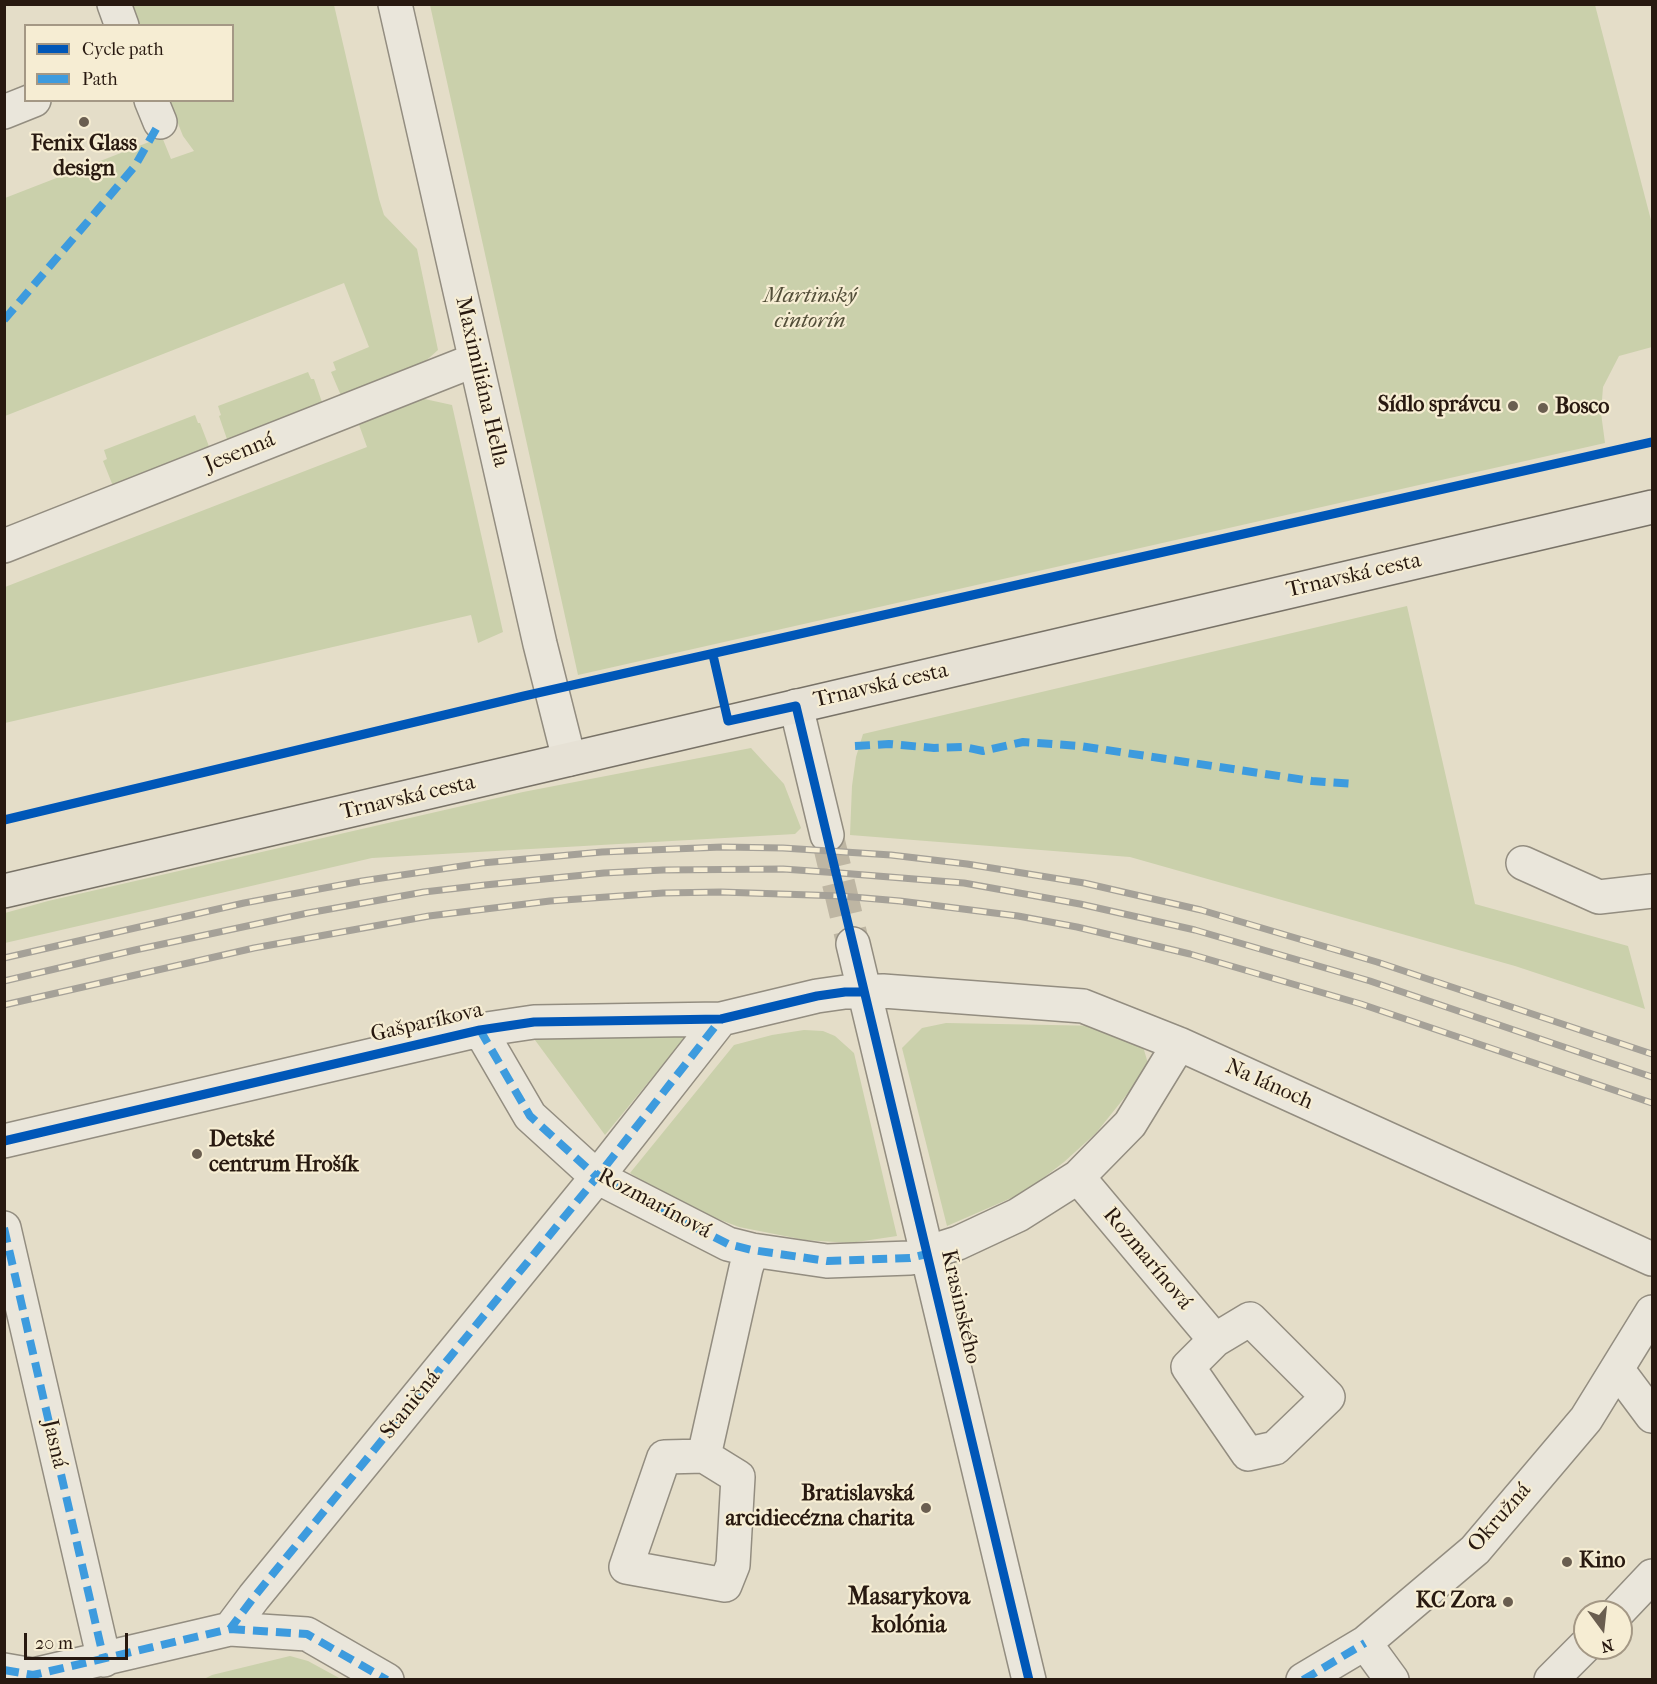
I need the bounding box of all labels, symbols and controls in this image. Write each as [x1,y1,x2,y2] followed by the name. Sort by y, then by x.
[24,24,234,102] legend
[82,39,163,60] text: Cycle path
[82,69,118,90] text: Path
[77,115,91,129] marker: Fenix Glass design
[31,132,137,184] place label: Fenix Glass design
[763,284,857,336] park label: Martinský cintorín
[449,294,513,470] street label: Maximiliána Hella
[1378,393,1501,419] place label: Sídlo správcu
[1555,395,1609,421] place label: Bosco
[1506,399,1520,413] marker: Sídlo správcu
[1536,401,1550,415] marker: Bosco
[201,427,279,479] street label: Jesenná
[1284,548,1424,604] street label: Trnavská cesta
[811,658,951,714] street label: Trnavská cesta
[338,770,478,826] street label: Trnavská cesta
[368,997,486,1049] street label: Gašparíkova
[1221,1054,1317,1116] street label: Na lánoch
[209,1128,359,1180] place label: Detské centrum Hrošík
[190,1147,204,1161] marker: Detské centrum Hrošík
[593,1163,715,1245] street label: Rozmarínová
[1097,1203,1197,1315] street label: Rozmarínová
[934,1247,986,1367] street label: Krasinského
[375,1365,447,1445] street label: Staničná
[36,1417,72,1471] street label: Jasná
[1463,1478,1537,1558] street label: Okružná
[725,1482,914,1534] place label: Bratislavská arcidiecézna charita
[919,1501,933,1515] marker: Bratislavská arcidiecézna charita
[1579,1549,1625,1575] place label: Kino
[1560,1555,1574,1569] marker: Kino
[848,1584,970,1640] district label: Masarykova kolónia
[1416,1589,1496,1615] place label: KC Zora
[1501,1595,1515,1609] marker: KC Zora
[1573,1600,1633,1660] north arrow
[27,1621,130,1659] scale bar
[35,1633,73,1654] text: 20 m
[1599,1635,1616,1657] text: N

